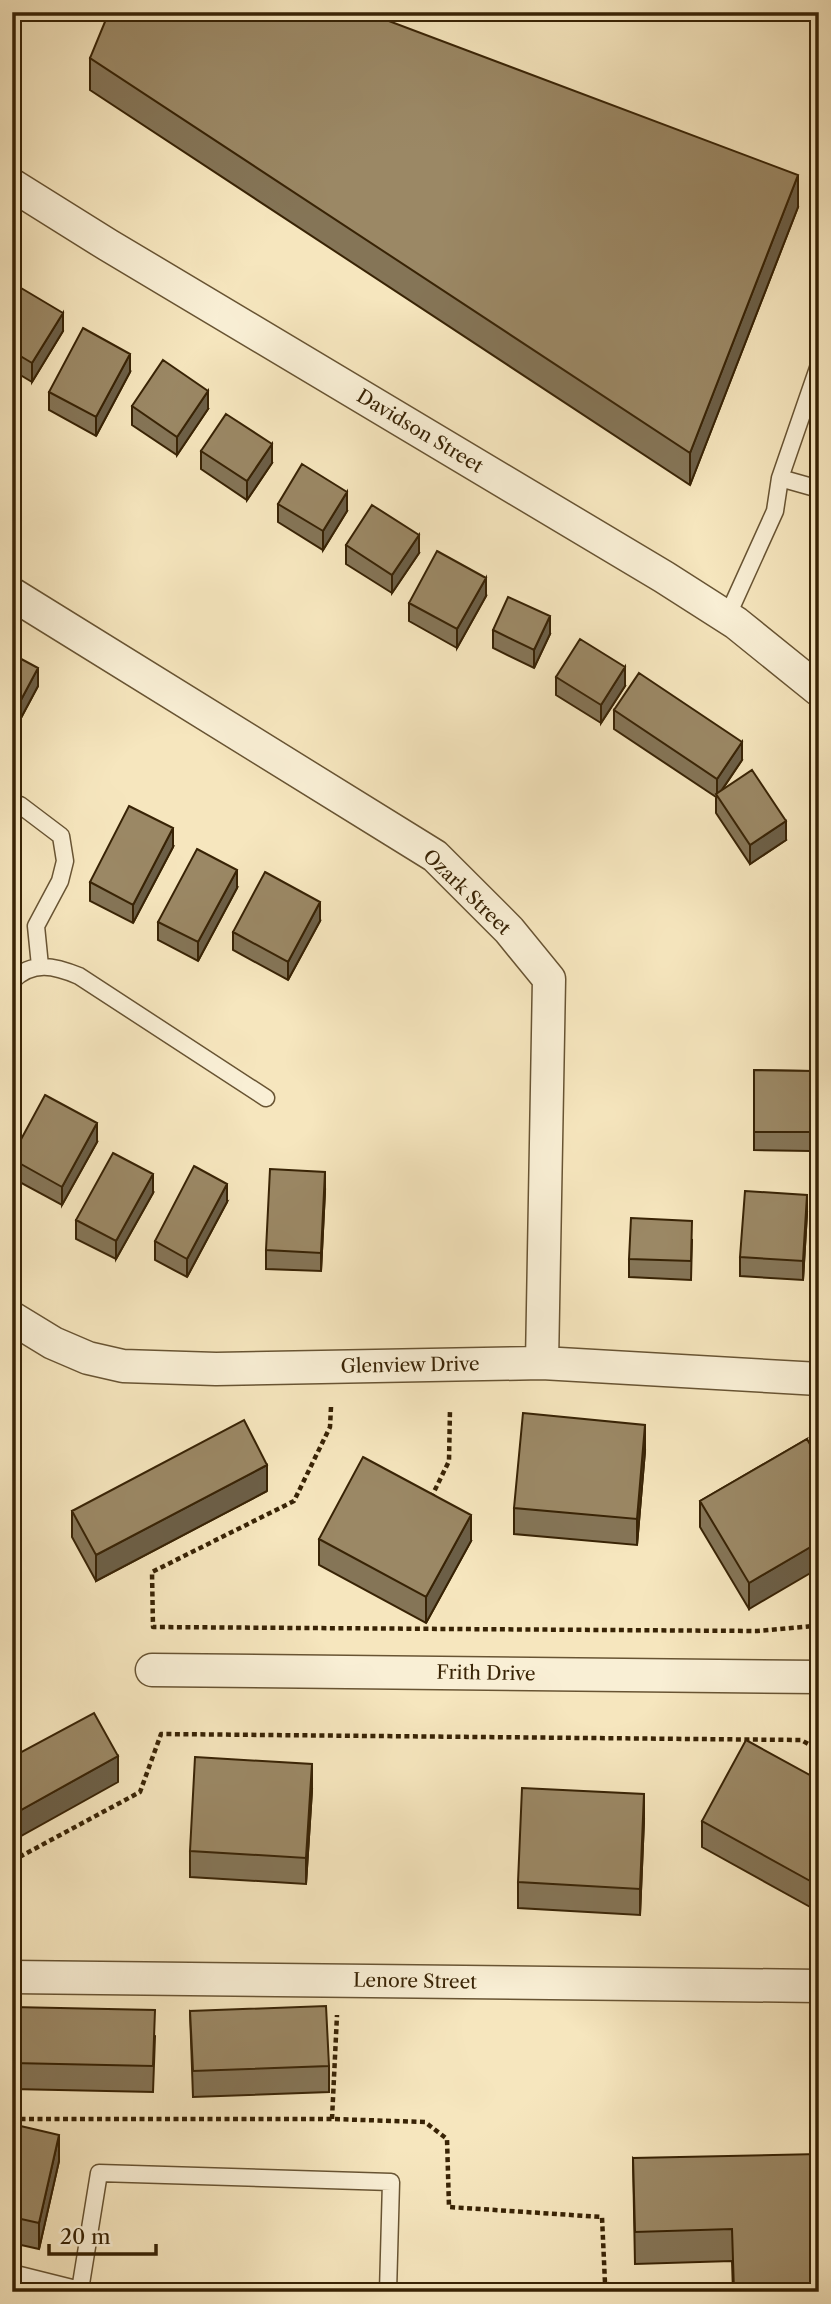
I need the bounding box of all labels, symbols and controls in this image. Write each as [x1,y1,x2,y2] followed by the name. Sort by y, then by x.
[353,384,488,478] street label: Davidson Street
[418,844,516,940] street label: Ozark Street
[340,1352,480,1378] street label: Glenview Drive
[436,1661,536,1685] street label: Frith Drive
[353,1968,477,1994] street label: Lenore Street
[49,2213,156,2257] scale bar
[60,2224,111,2249] text: 20 m

